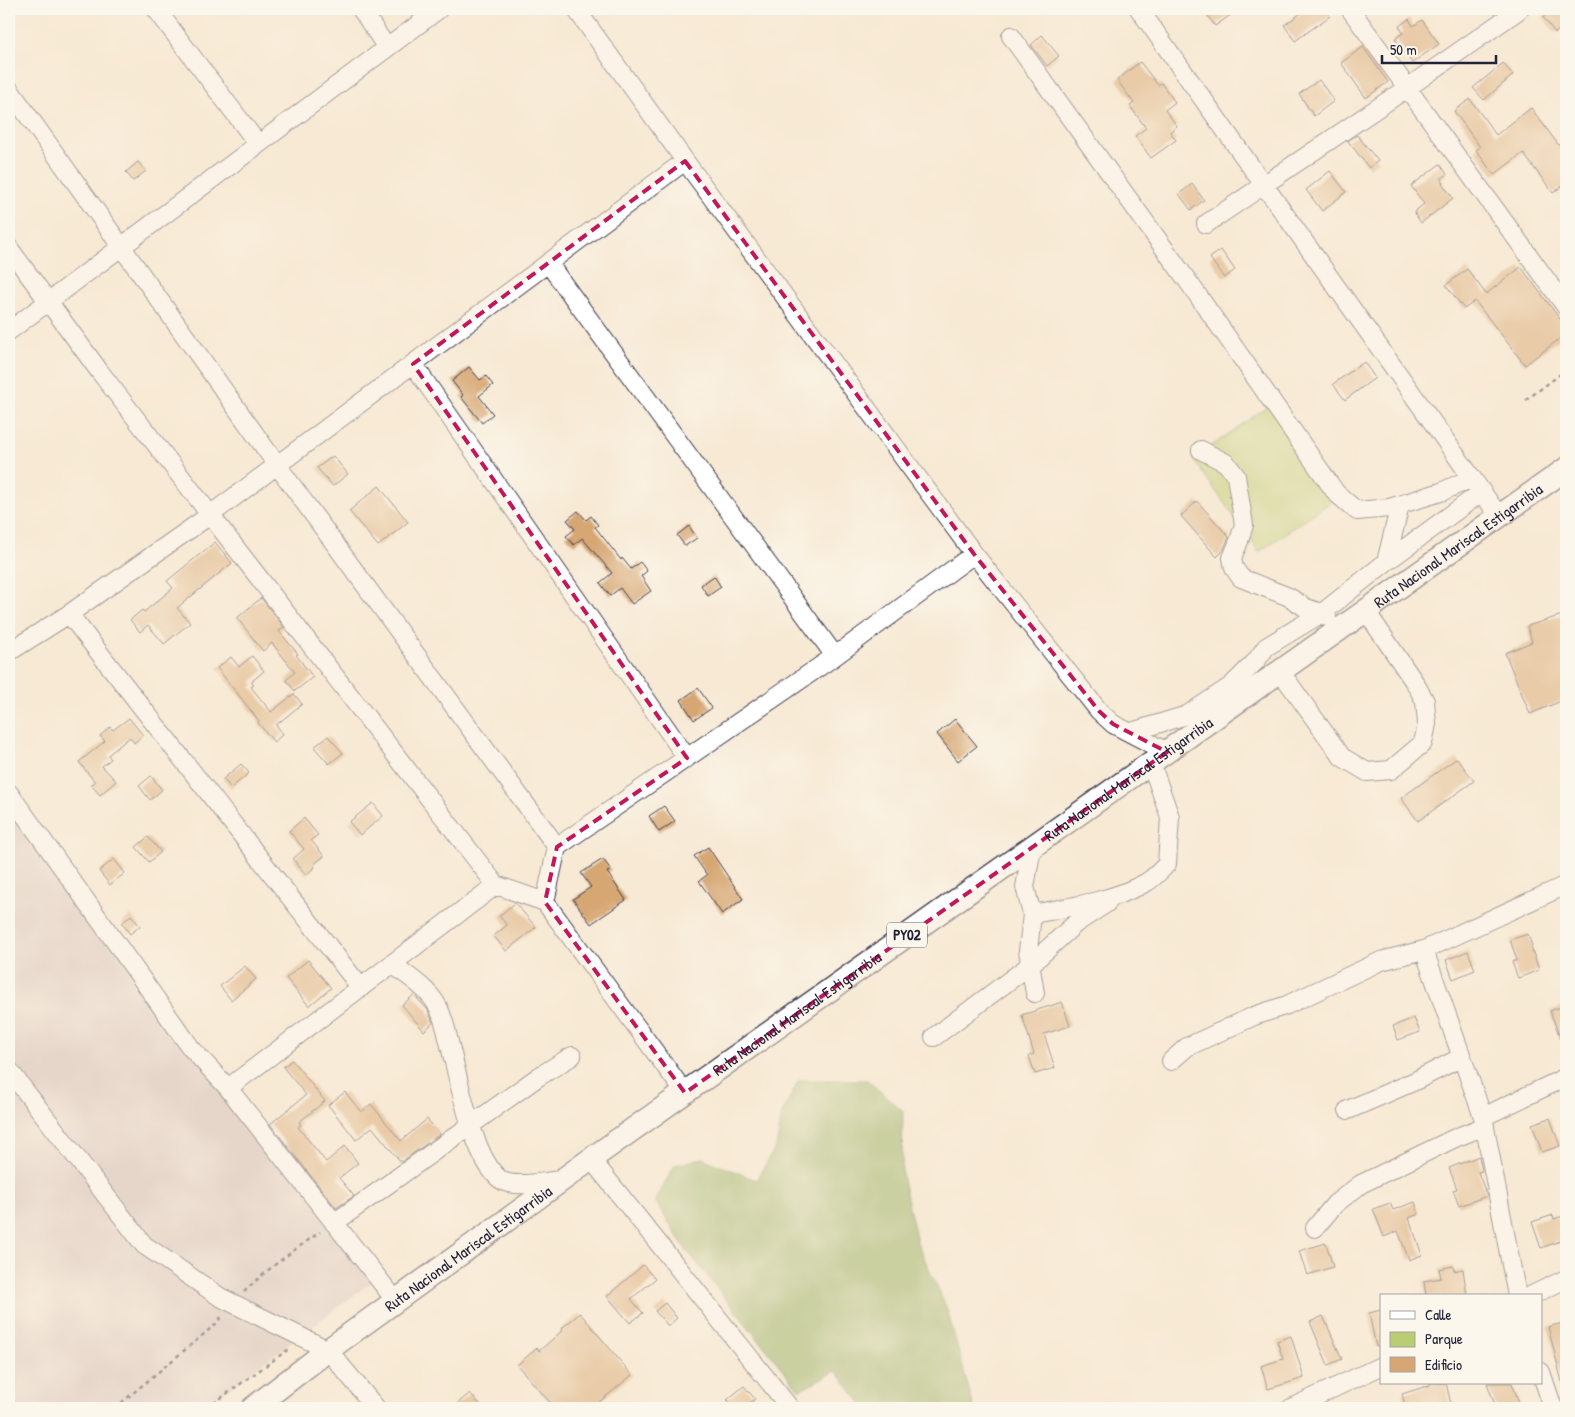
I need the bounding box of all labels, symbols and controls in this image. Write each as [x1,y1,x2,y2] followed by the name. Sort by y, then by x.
[1382,32,1496,64] scale bar
[1390,39,1417,60] text: 50 m
[1369,478,1547,613] street label: Ruta Nacional Mariscal Estigarribia
[1039,711,1217,846] street label: Ruta Nacional Mariscal Estigarribia
[887,922,927,948] road number: PY02
[708,946,886,1081] street label: Ruta Nacional Mariscal Estigarribia
[380,1180,556,1316] street label: Ruta Nacional Mariscal Estigarribia
[1380,1294,1542,1384] legend
[1425,1304,1452,1325] text: Calle
[1425,1328,1463,1349] text: Parque
[1425,1354,1462,1375] text: Edificio

